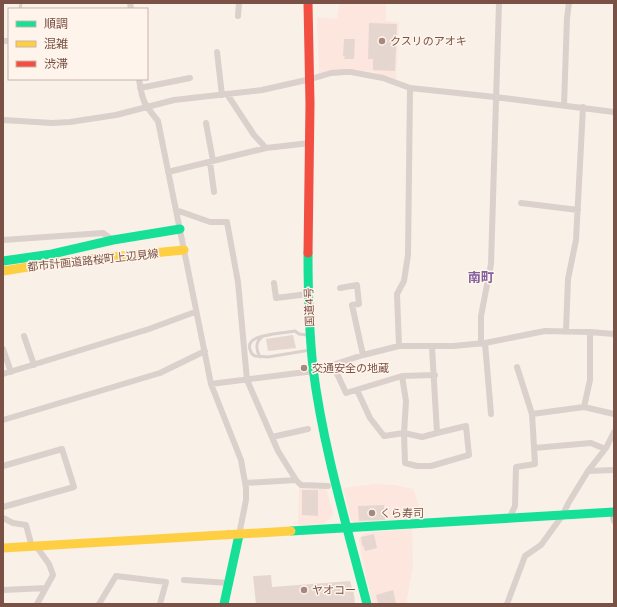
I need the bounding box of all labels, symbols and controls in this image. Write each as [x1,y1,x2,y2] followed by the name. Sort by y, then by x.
[8,8,148,80] legend
[44,17,68,31] text: 順調
[390,35,467,47] place label: クスリのアオキ
[377,36,387,46] marker: クスリのアオキ
[44,37,68,51] text: 混雑
[44,57,68,71] text: 渋滞
[27,247,159,273] street label: 都市計画道路桜町上辺見線
[468,270,494,285] district label: 南町
[302,287,316,327] street label: 国道4号
[312,362,389,374] place label: 交通安全の地蔵
[299,363,309,373] marker: 交通安全の地蔵
[380,507,424,519] place label: くら寿司
[367,508,377,518] marker: くら寿司
[312,584,356,596] place label: ヤオコー
[299,585,309,595] marker: ヤオコー

